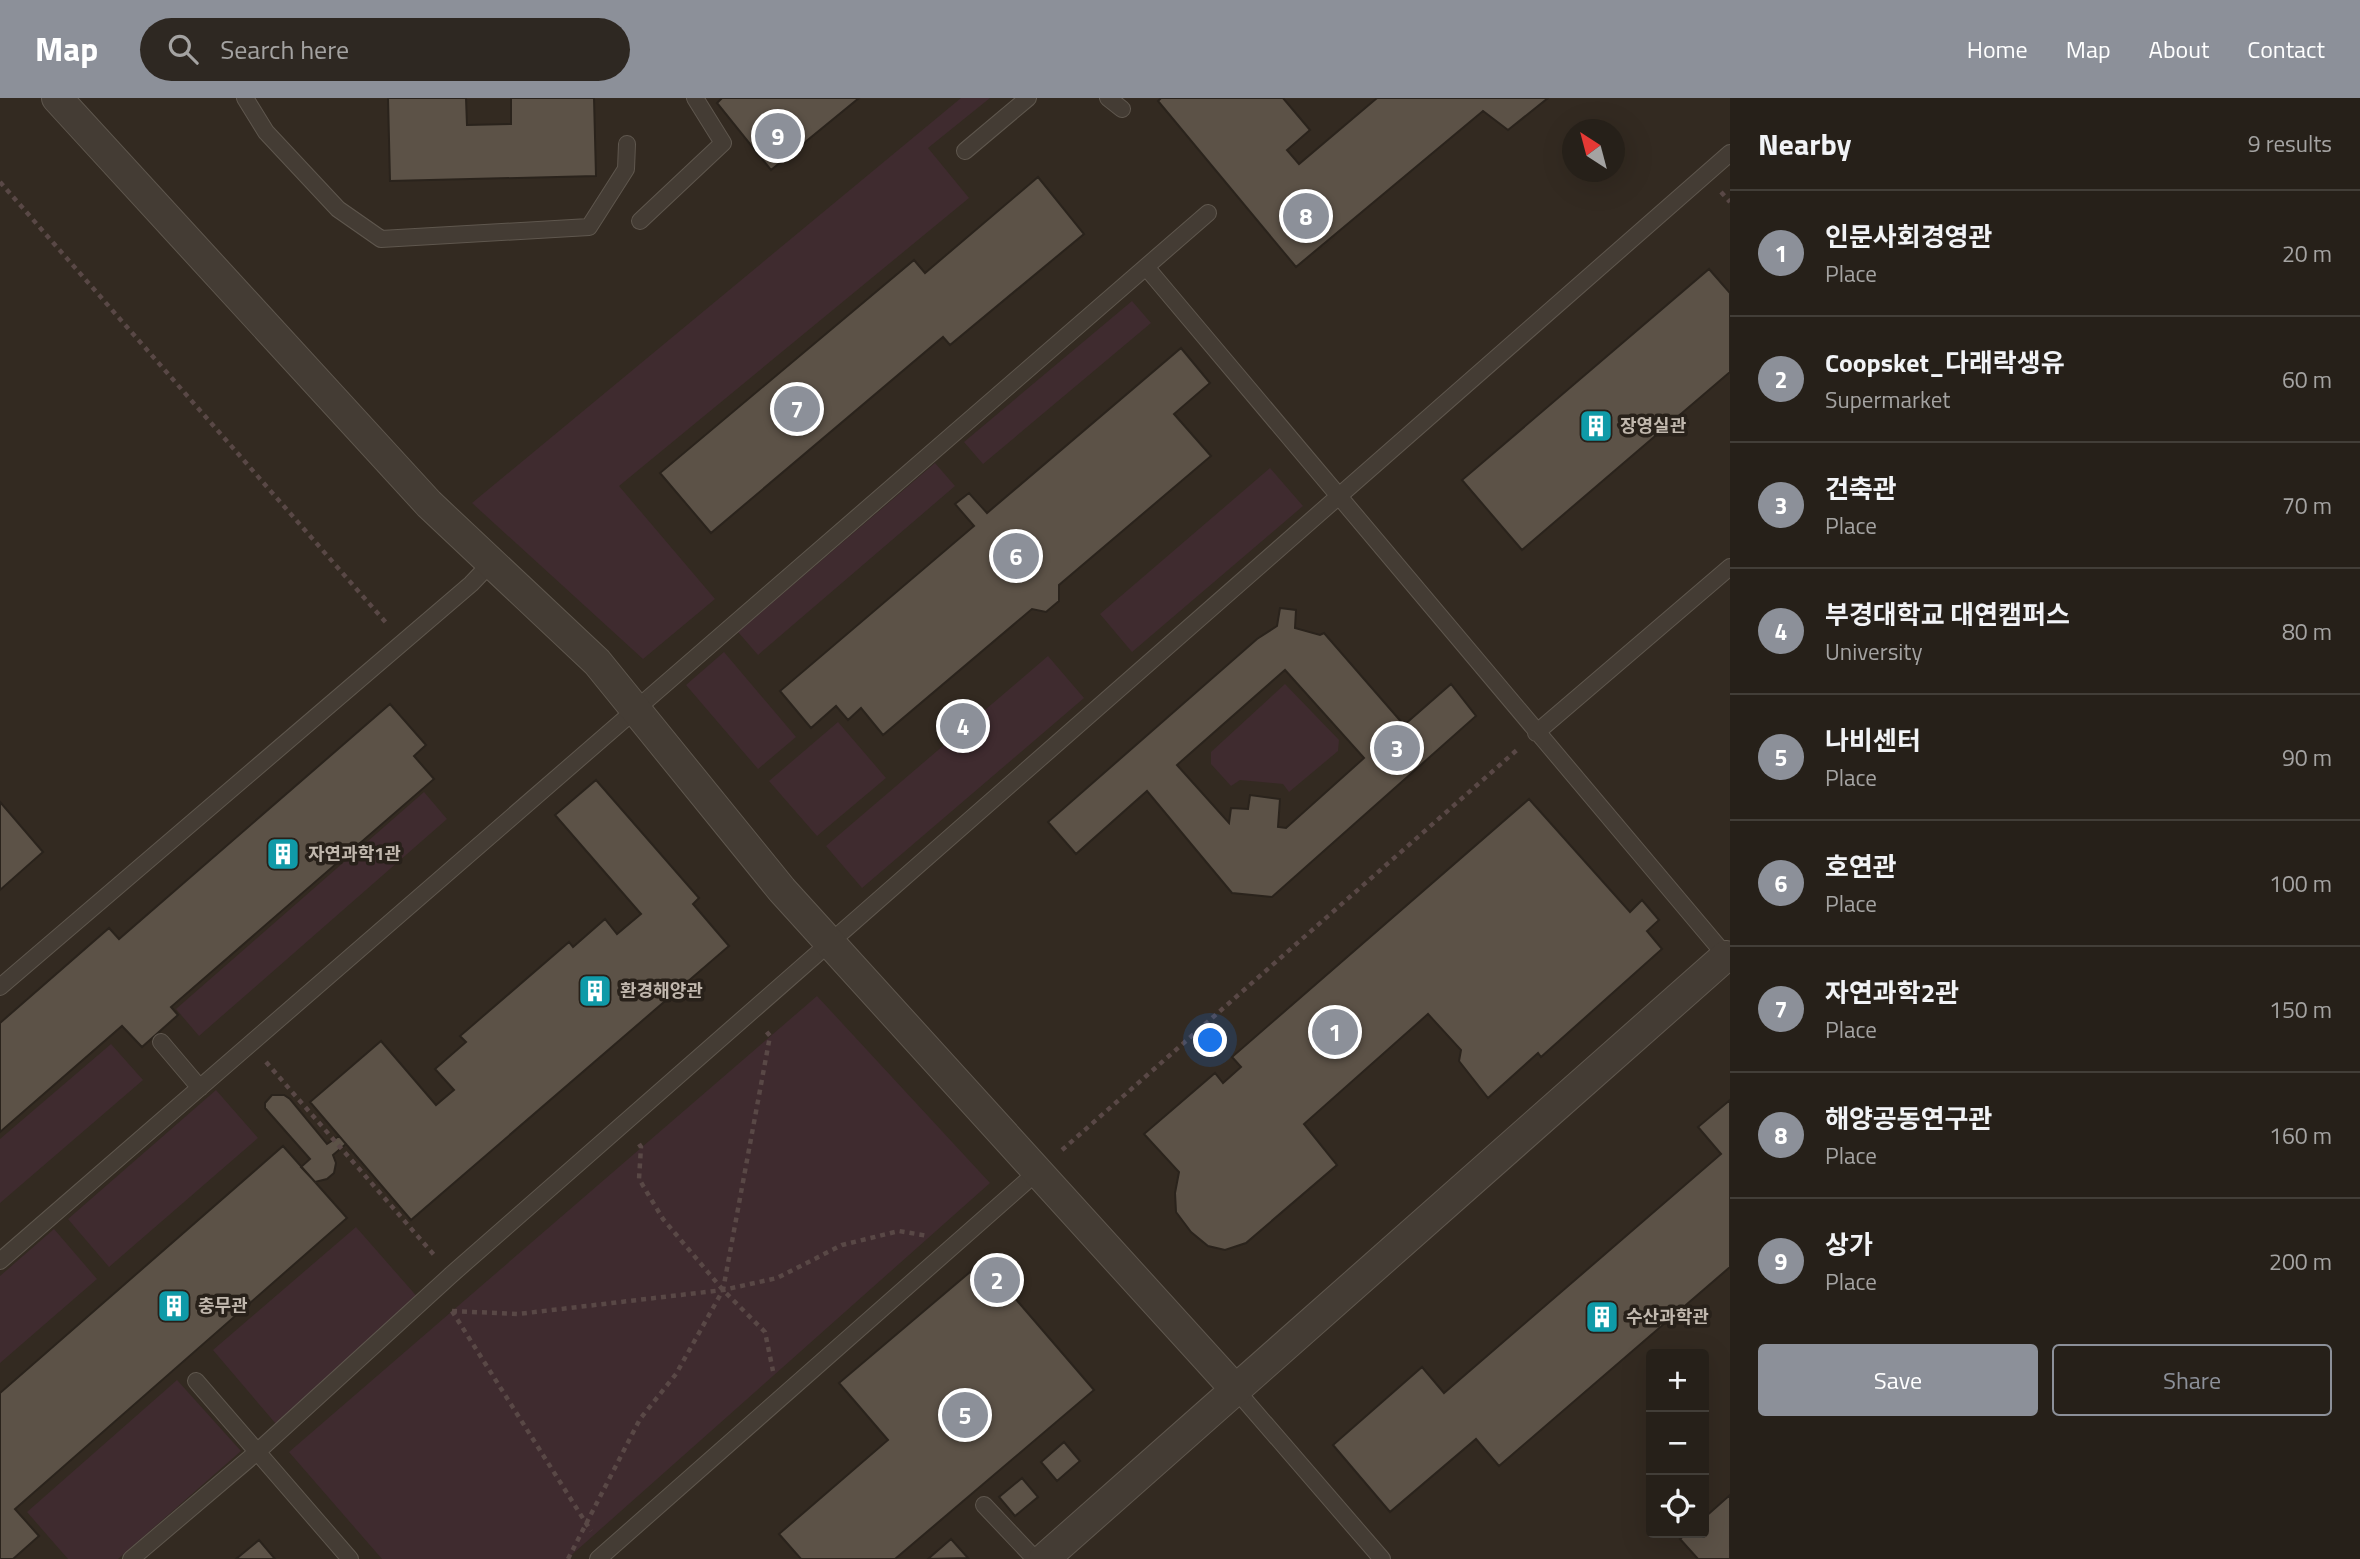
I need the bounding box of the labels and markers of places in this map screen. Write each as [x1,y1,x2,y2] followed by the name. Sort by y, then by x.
[755,110,801,162] pin: 9
[1283,190,1329,242] pin: 8
[774,383,820,435] pin: 7
[1577,407,1615,445] building icon: 장영실관
[1620,412,1687,439] place label: 장영실관
[993,530,1039,582] pin: 6
[940,700,986,752] pin: 4
[1374,722,1420,774] pin: 3
[264,835,302,873] building icon: 자연과학1관
[308,840,401,867] place label: 자연과학1관
[576,972,614,1010] building icon: 환경해양관
[620,977,703,1004] place label: 환경해양관
[1312,1006,1358,1058] pin: 1
[974,1254,1020,1306] pin: 2
[155,1287,193,1325] building icon: 충무관
[198,1292,248,1319] place label: 충무관
[1583,1298,1621,1336] building icon: 수산과학관
[1626,1303,1709,1330] place label: 수산과학관
[942,1389,988,1441] pin: 5

